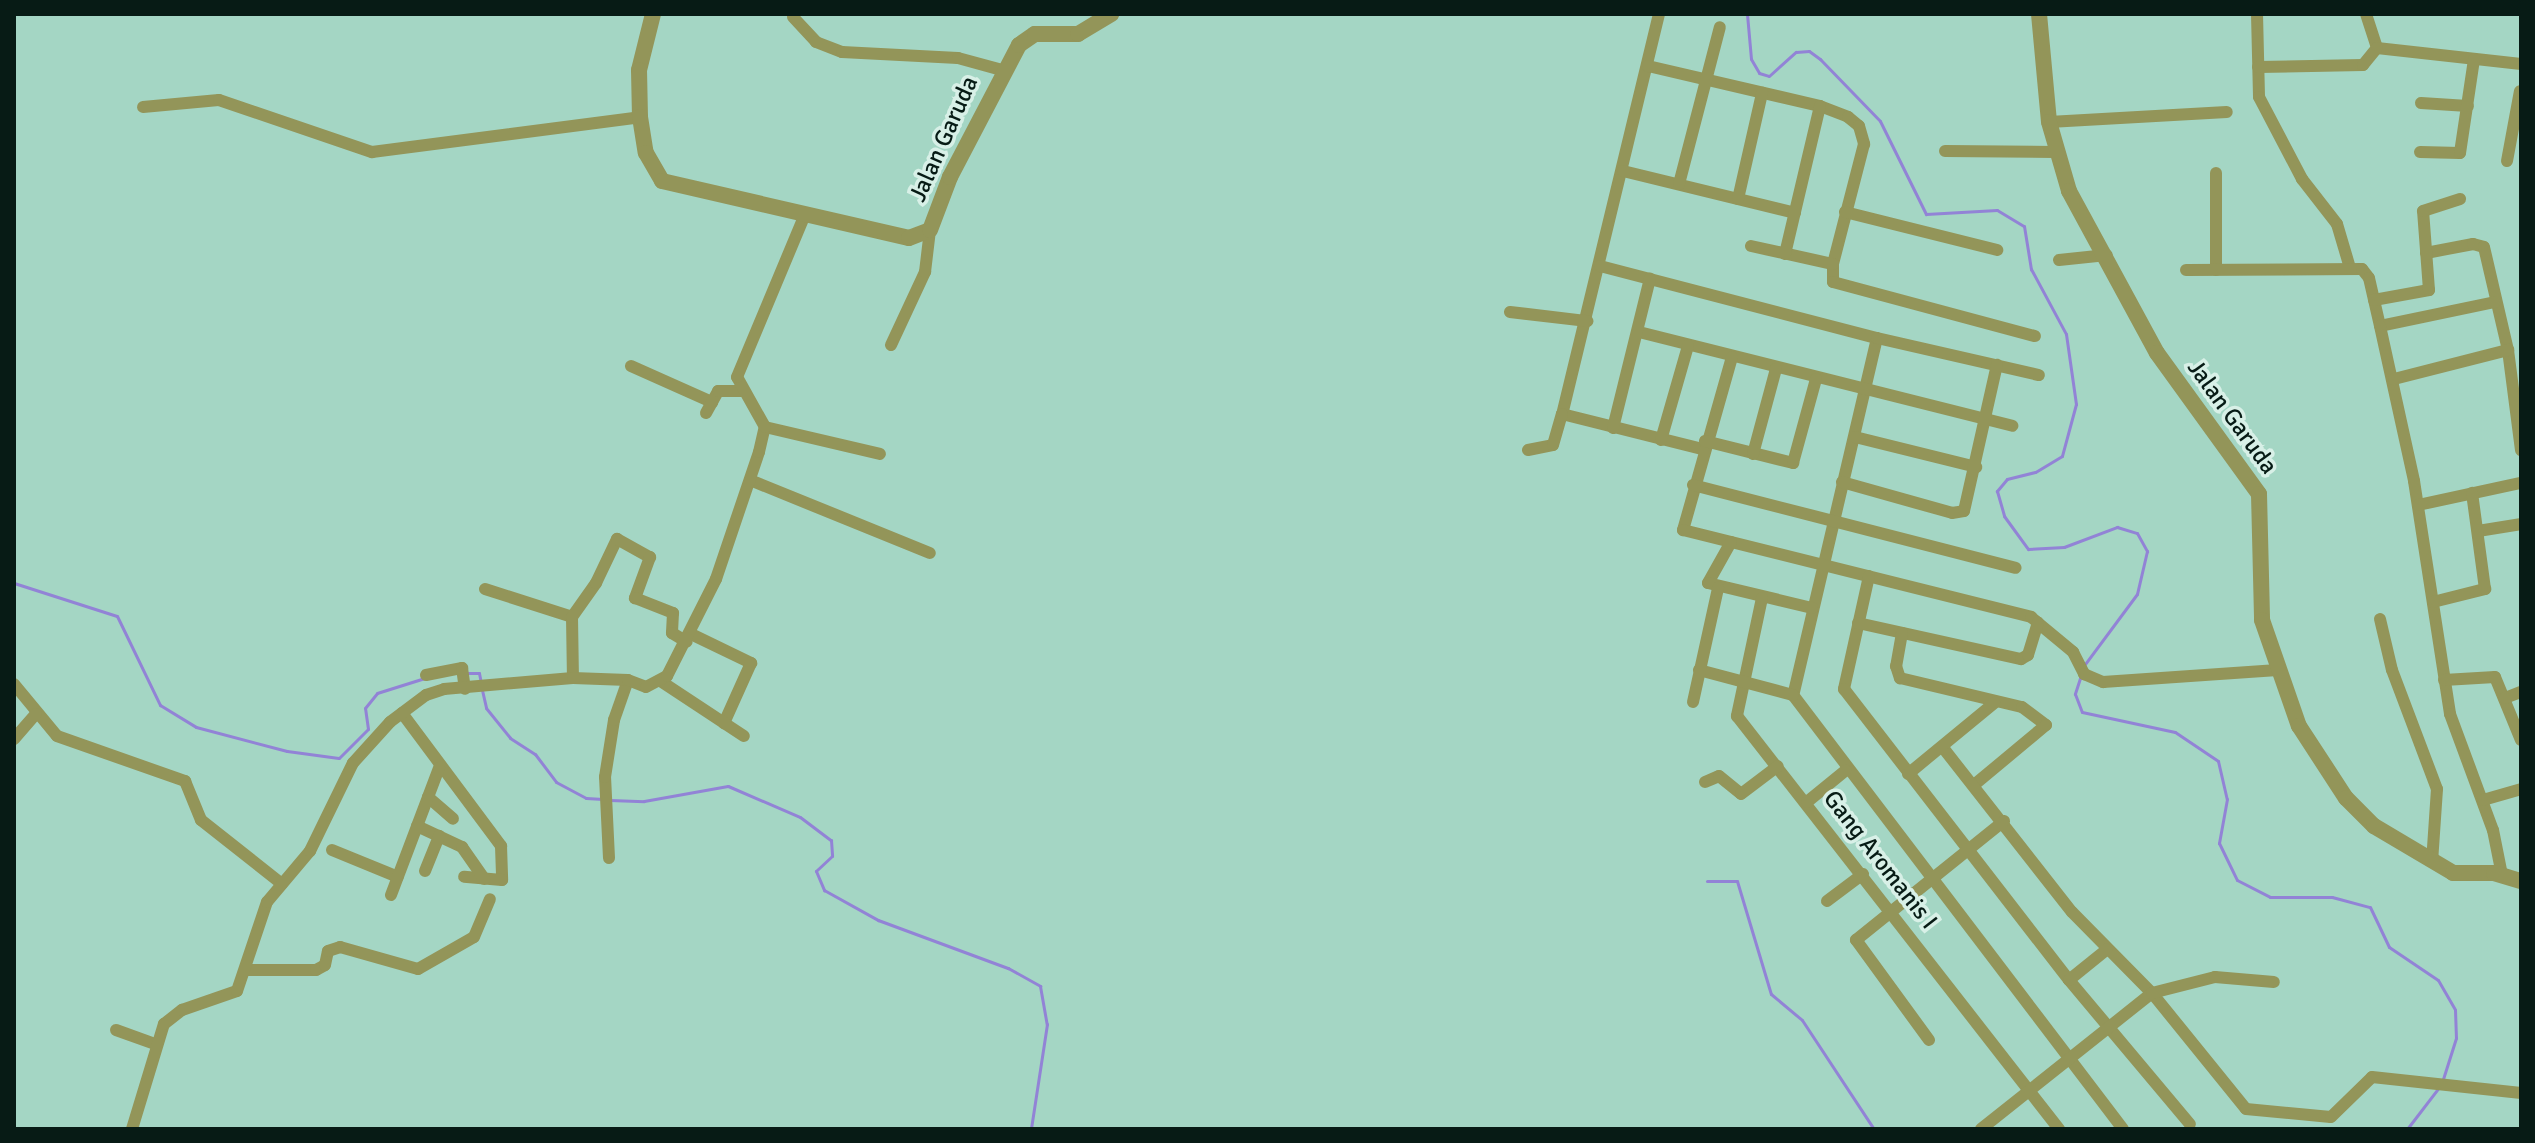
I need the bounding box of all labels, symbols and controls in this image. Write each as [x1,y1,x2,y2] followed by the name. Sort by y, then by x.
[904,72,984,206] street label: Jalan Garuda
[2181,354,2283,480] street label: Jalan Garuda
[1817,785,1943,935] street label: Gang Aromanis I

